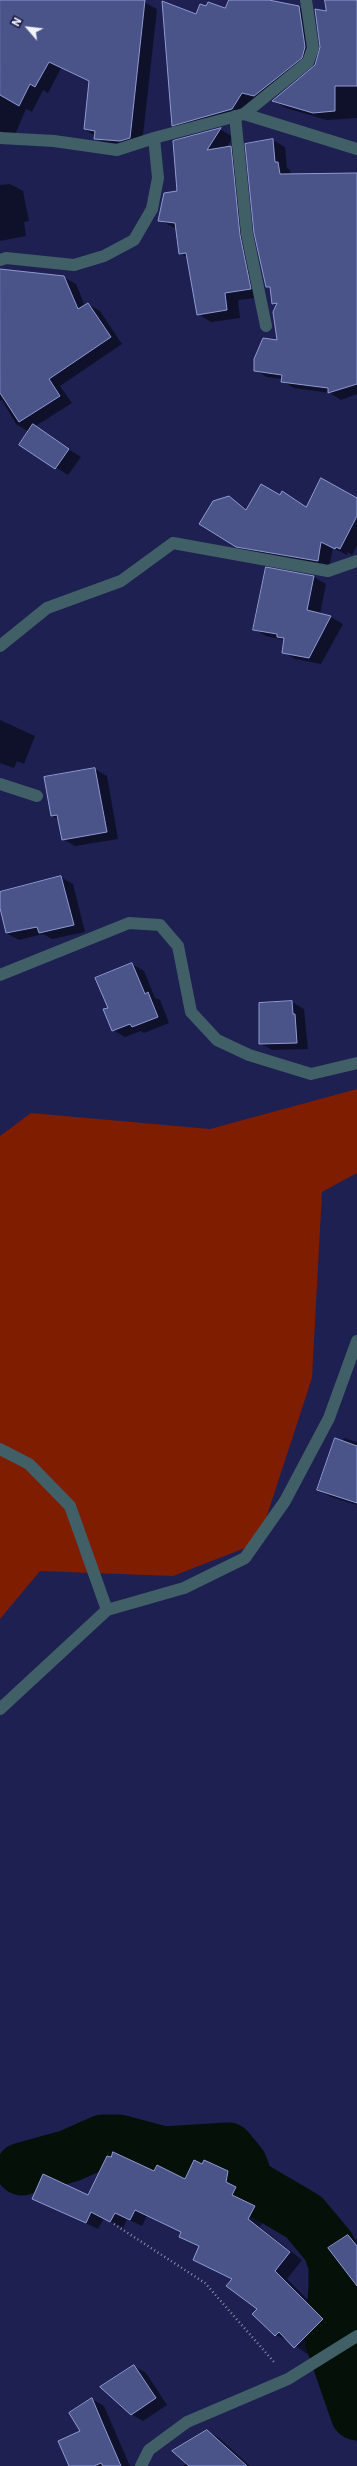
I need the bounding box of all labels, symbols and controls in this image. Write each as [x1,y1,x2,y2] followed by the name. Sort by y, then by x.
[8,8,48,48] north arrow
[9,15,25,29] text: N

